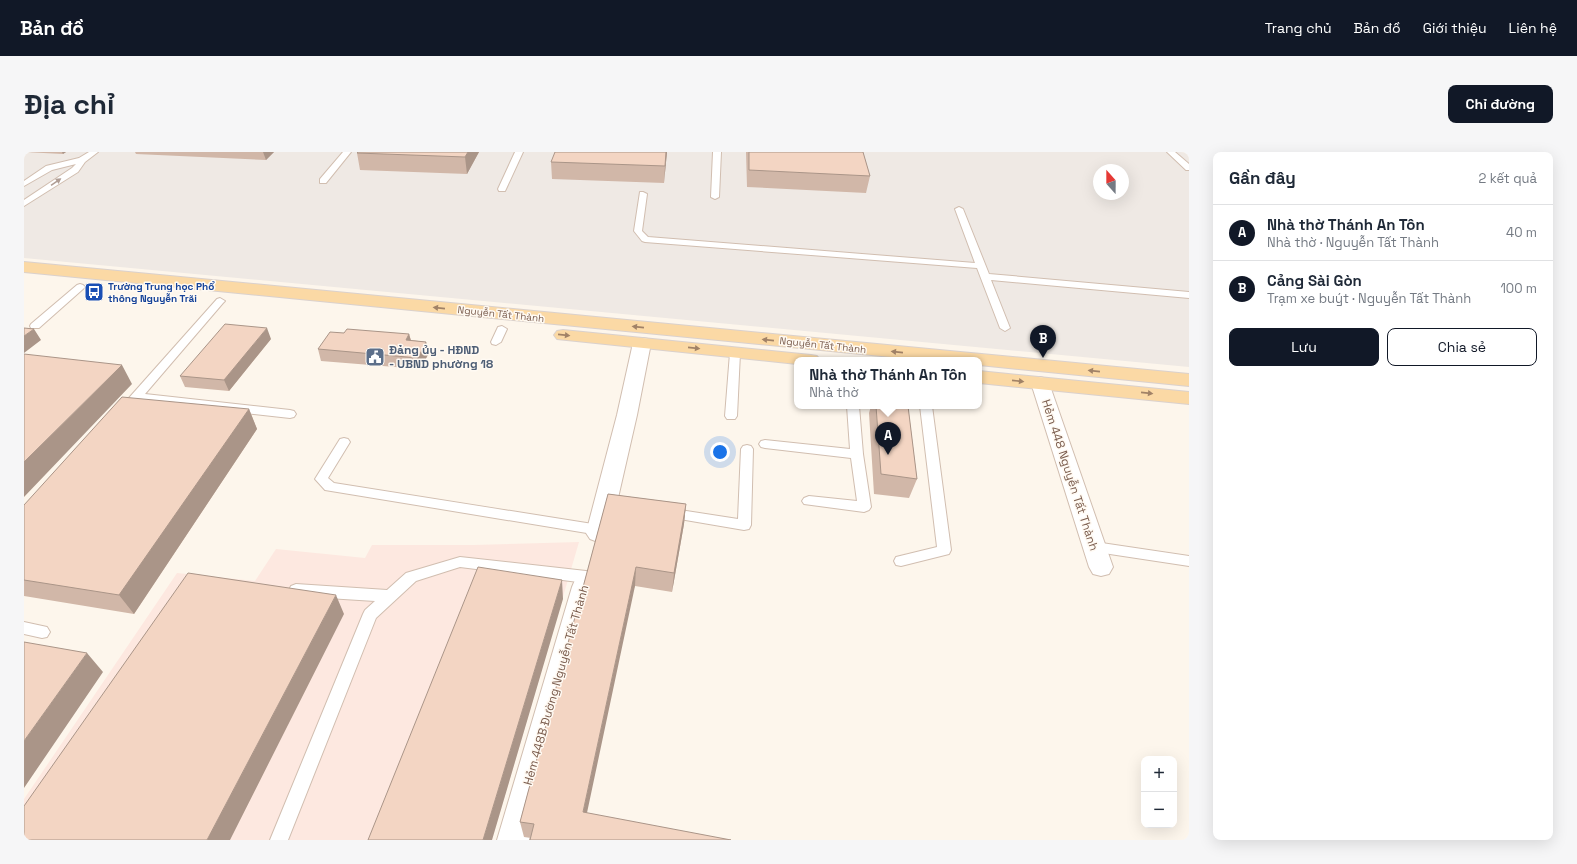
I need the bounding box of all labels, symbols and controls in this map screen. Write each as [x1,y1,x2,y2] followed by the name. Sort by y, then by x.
[20,16,84,41] text: Bản đồ
[1265,19,1332,37] text: Trang chủ
[1354,19,1401,37] text: Bản đồ
[1423,19,1487,37] text: Giới thiệu
[1509,19,1557,37] text: Liên hệ
[1448,85,1553,123] button: Chỉ đường
[24,86,115,122] text: Địa chỉ
[1093,164,1129,200] north arrow
[1229,167,1296,189] text: Gần đây
[1479,170,1537,187] text: 2 kết quả
[51,178,62,186] one-way arrow
[1267,215,1425,234] text: Nhà thờ Thánh An Tôn
[1238,224,1246,241] text: A
[1506,224,1537,241] text: 40 m
[1267,234,1439,251] text: Nhà thờ · Nguyễn Tất Thành
[1267,271,1362,290] text: Cảng Sài Gòn
[108,280,215,305] place label: Trường Trung học Phổ thông Nguyễn Trãi
[1238,280,1246,297] text: B
[1500,280,1537,297] text: 100 m
[83,281,105,303] bus stop icon: Trường Trung học Phổ thông Nguyễn Trãi
[1267,290,1471,307] text: Trạm xe buýt · Nguyễn Tất Thành
[457,303,545,325] street label: Nguyễn Tất Thành
[433,304,445,311] one-way arrow
[632,324,644,330] one-way arrow
[1030,325,1056,358] pin: B
[1229,328,1379,366] button: Lưu
[1387,328,1537,366] button: Chia sẻ
[558,332,570,339] one-way arrow
[779,334,867,356] street label: Nguyễn Tất Thành
[762,336,774,343] one-way arrow
[389,342,493,372] place label: Đảng ủy - HĐND - UBND phường 18
[688,345,700,352] one-way arrow
[364,346,386,368] public building icon: Đảng ủy - HĐND - UBND phường 18
[891,349,903,356] one-way arrow
[794,357,982,409] popup
[809,365,967,384] text: Nhà thờ Thánh An Tôn
[1088,368,1100,375] one-way arrow
[1012,377,1024,384] one-way arrow
[809,384,859,401] text: Nhà thờ
[1141,390,1153,397] one-way arrow
[1038,397,1102,553] street label: Hẻm 448 Nguyễn Tất Thành
[875,422,901,455] pin: A
[710,442,730,462] your location
[520,583,592,787] street label: Hẻm 448B Đường Nguyễn Tất Thành
[1141,756,1177,828] map controls
[1141,756,1177,792] button: +
[1141,792,1177,828] button: −

